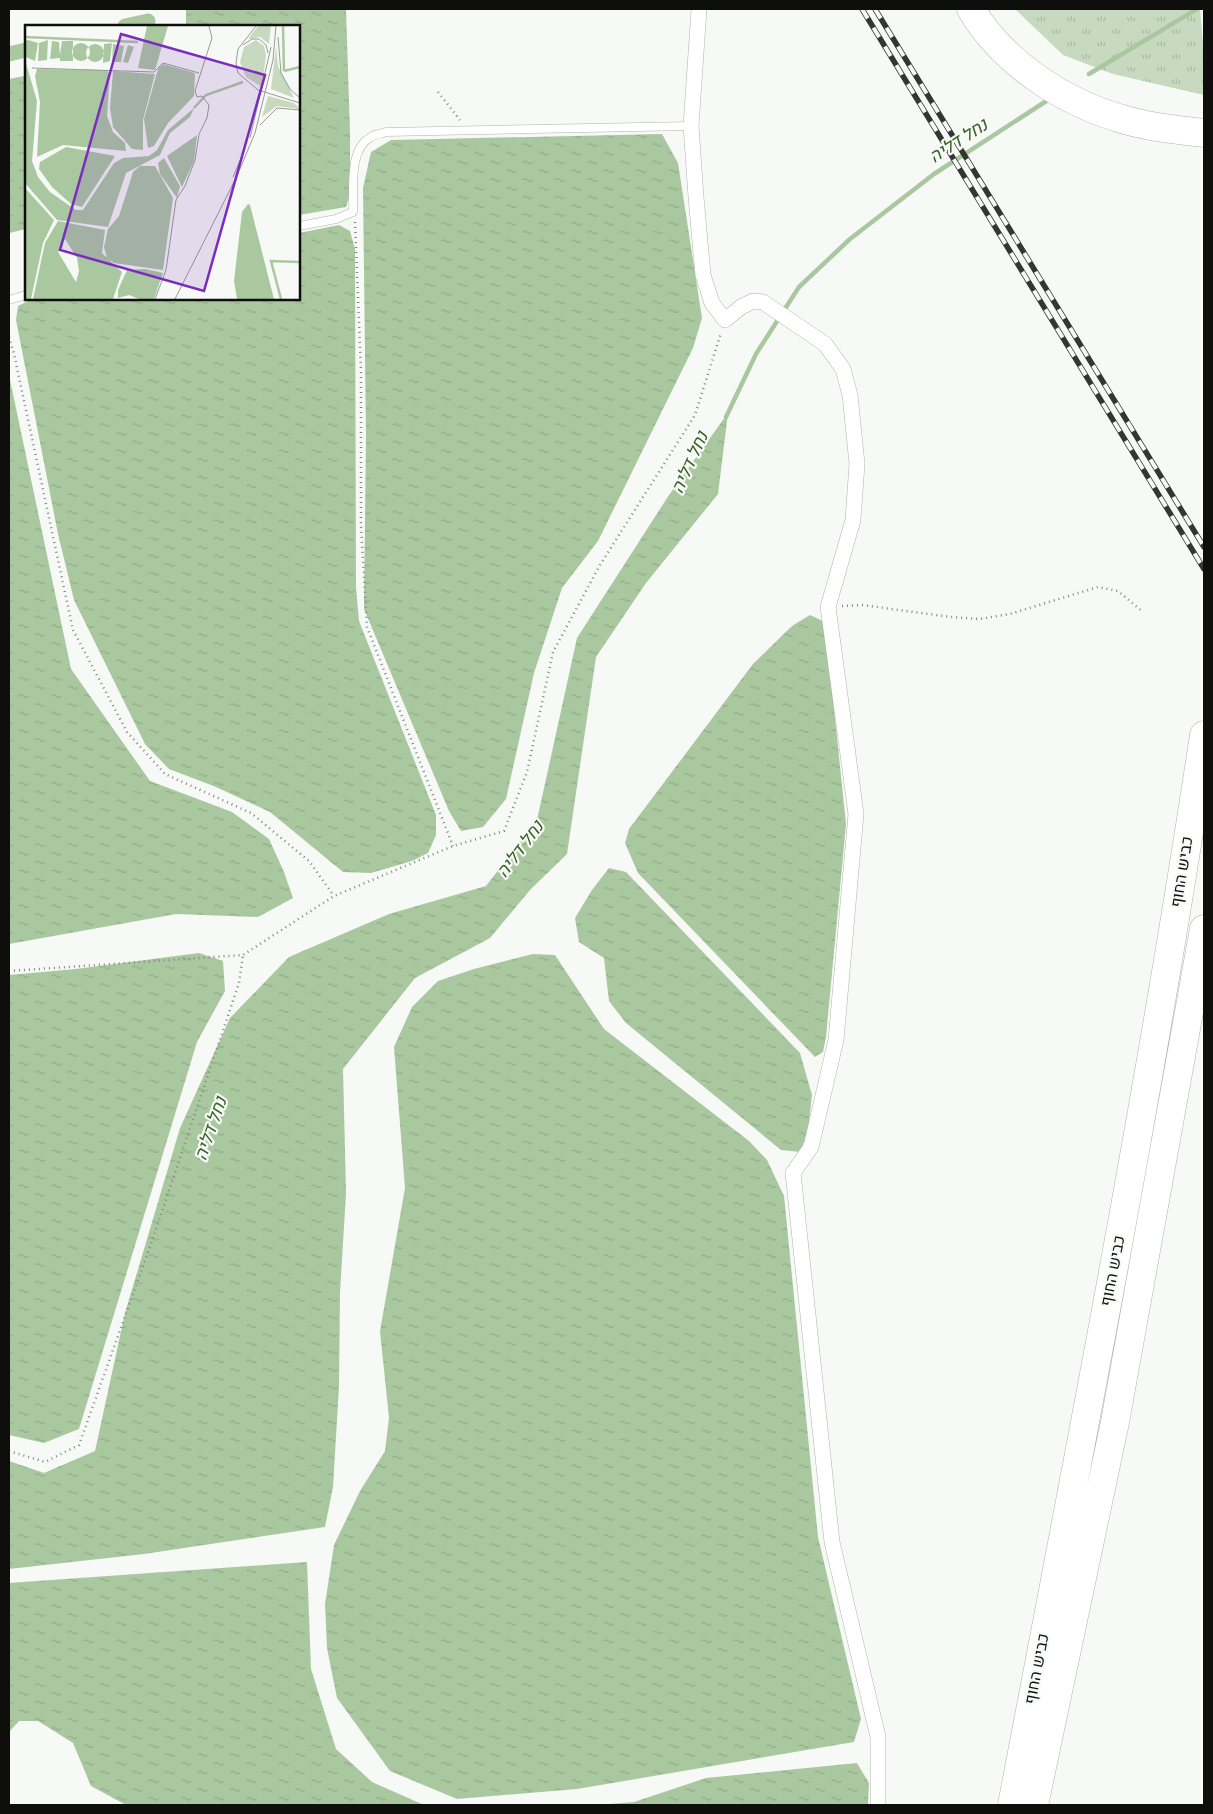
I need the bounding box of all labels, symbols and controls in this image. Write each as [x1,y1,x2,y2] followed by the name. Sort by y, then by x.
[25,25,300,300] inset map
[925,114,994,169] water label: נחל דליה
[667,427,715,498] water label: נחל דליה
[492,816,551,883] water label: נחל דליה
[1168,835,1198,909] street label: כביש החוף
[190,1093,234,1164] water label: נחל דליה
[1097,1234,1131,1308] street label: כביש החוף
[1021,1632,1055,1706] street label: כביש החוף

